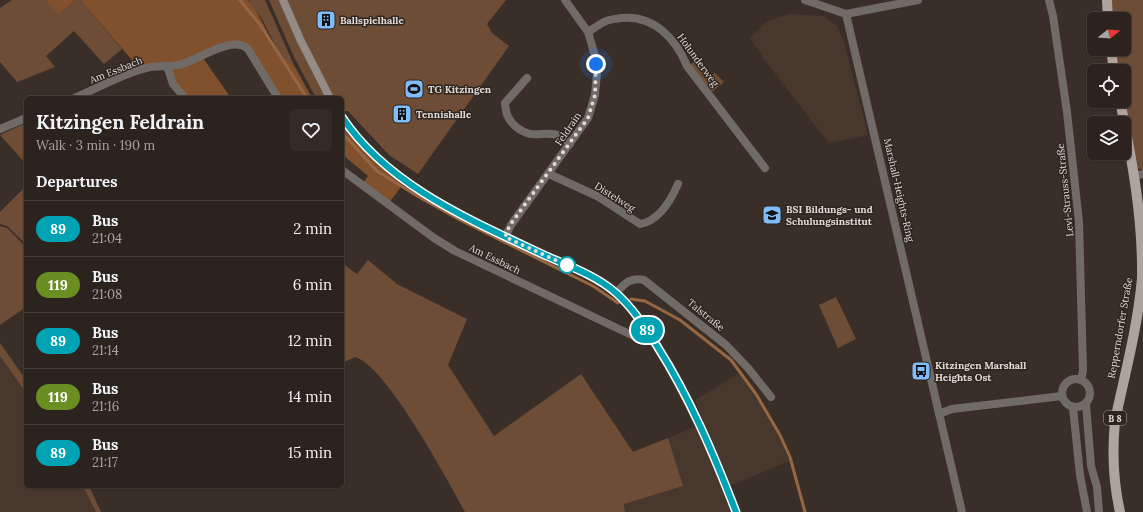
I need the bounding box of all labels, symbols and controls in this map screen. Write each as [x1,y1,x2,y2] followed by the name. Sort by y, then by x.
[315,9,337,31] building icon: Ballspielhalle
[1087,12,1131,56] north arrow
[1087,12,1131,160] map controls
[340,14,404,27] place label: Ballspielhalle
[674,31,722,90] street label: Holunderweg
[87,54,144,87] street label: Am Essbach
[586,54,606,74] your location
[1087,64,1131,108] button: locate
[403,78,425,100] sports icon: TG Kitzingen
[428,83,492,96] place label: TG Kitzingen
[391,103,413,125] building icon: Tennishalle
[416,108,472,121] place label: Tennishalle
[290,109,332,151] button: heart
[36,110,204,134] text: Kitzingen Feldrain
[552,110,584,148] street label: Feldrain
[1087,116,1131,160] button: layers
[36,137,155,154] text: Walk · 3 min · 190 m
[881,137,917,244] street label: Marshall-Heights-Ring
[1054,142,1076,237] street label: Levi-Strauss-Straße
[36,172,117,191] text: Departures
[592,179,638,215] street label: Distelweg
[786,203,873,228] place label: BSI Bildungs- und Schulungsinstitut
[761,204,783,226] school or university icon: BSI Bildungs- und Schulungsinstitut
[92,211,118,230] text: Bus
[293,219,332,238] text: 2 min
[50,220,66,238] text: 89
[92,230,122,247] text: 21:04
[466,241,523,277] street label: Am Essbach
[558,256,576,274] unlabelled marker
[92,267,118,286] text: Bus
[293,275,332,294] text: 6 min
[48,276,68,294] text: 119
[1105,276,1135,380] street label: Repperndorfer Straße
[92,286,122,303] text: 21:08
[685,296,728,334] street label: Talstraße
[629,317,665,343] line badge: 89
[639,321,655,339] text: 89
[92,323,118,342] text: Bus
[288,331,332,350] text: 12 min
[50,332,66,350] text: 89
[92,342,119,359] text: 21:14
[935,359,1026,384] place label: Kitzingen Marshall Heights Ost
[910,360,932,382] bus stop icon: Kitzingen Marshall Heights Ost
[92,379,118,398] text: Bus
[288,387,332,406] text: 14 min
[48,388,68,406] text: 119
[92,398,119,415] text: 21:16
[1104,411,1126,425] road number: B 8
[92,435,118,454] text: Bus
[288,443,332,462] text: 15 min
[50,444,66,462] text: 89
[92,454,118,471] text: 21:17

